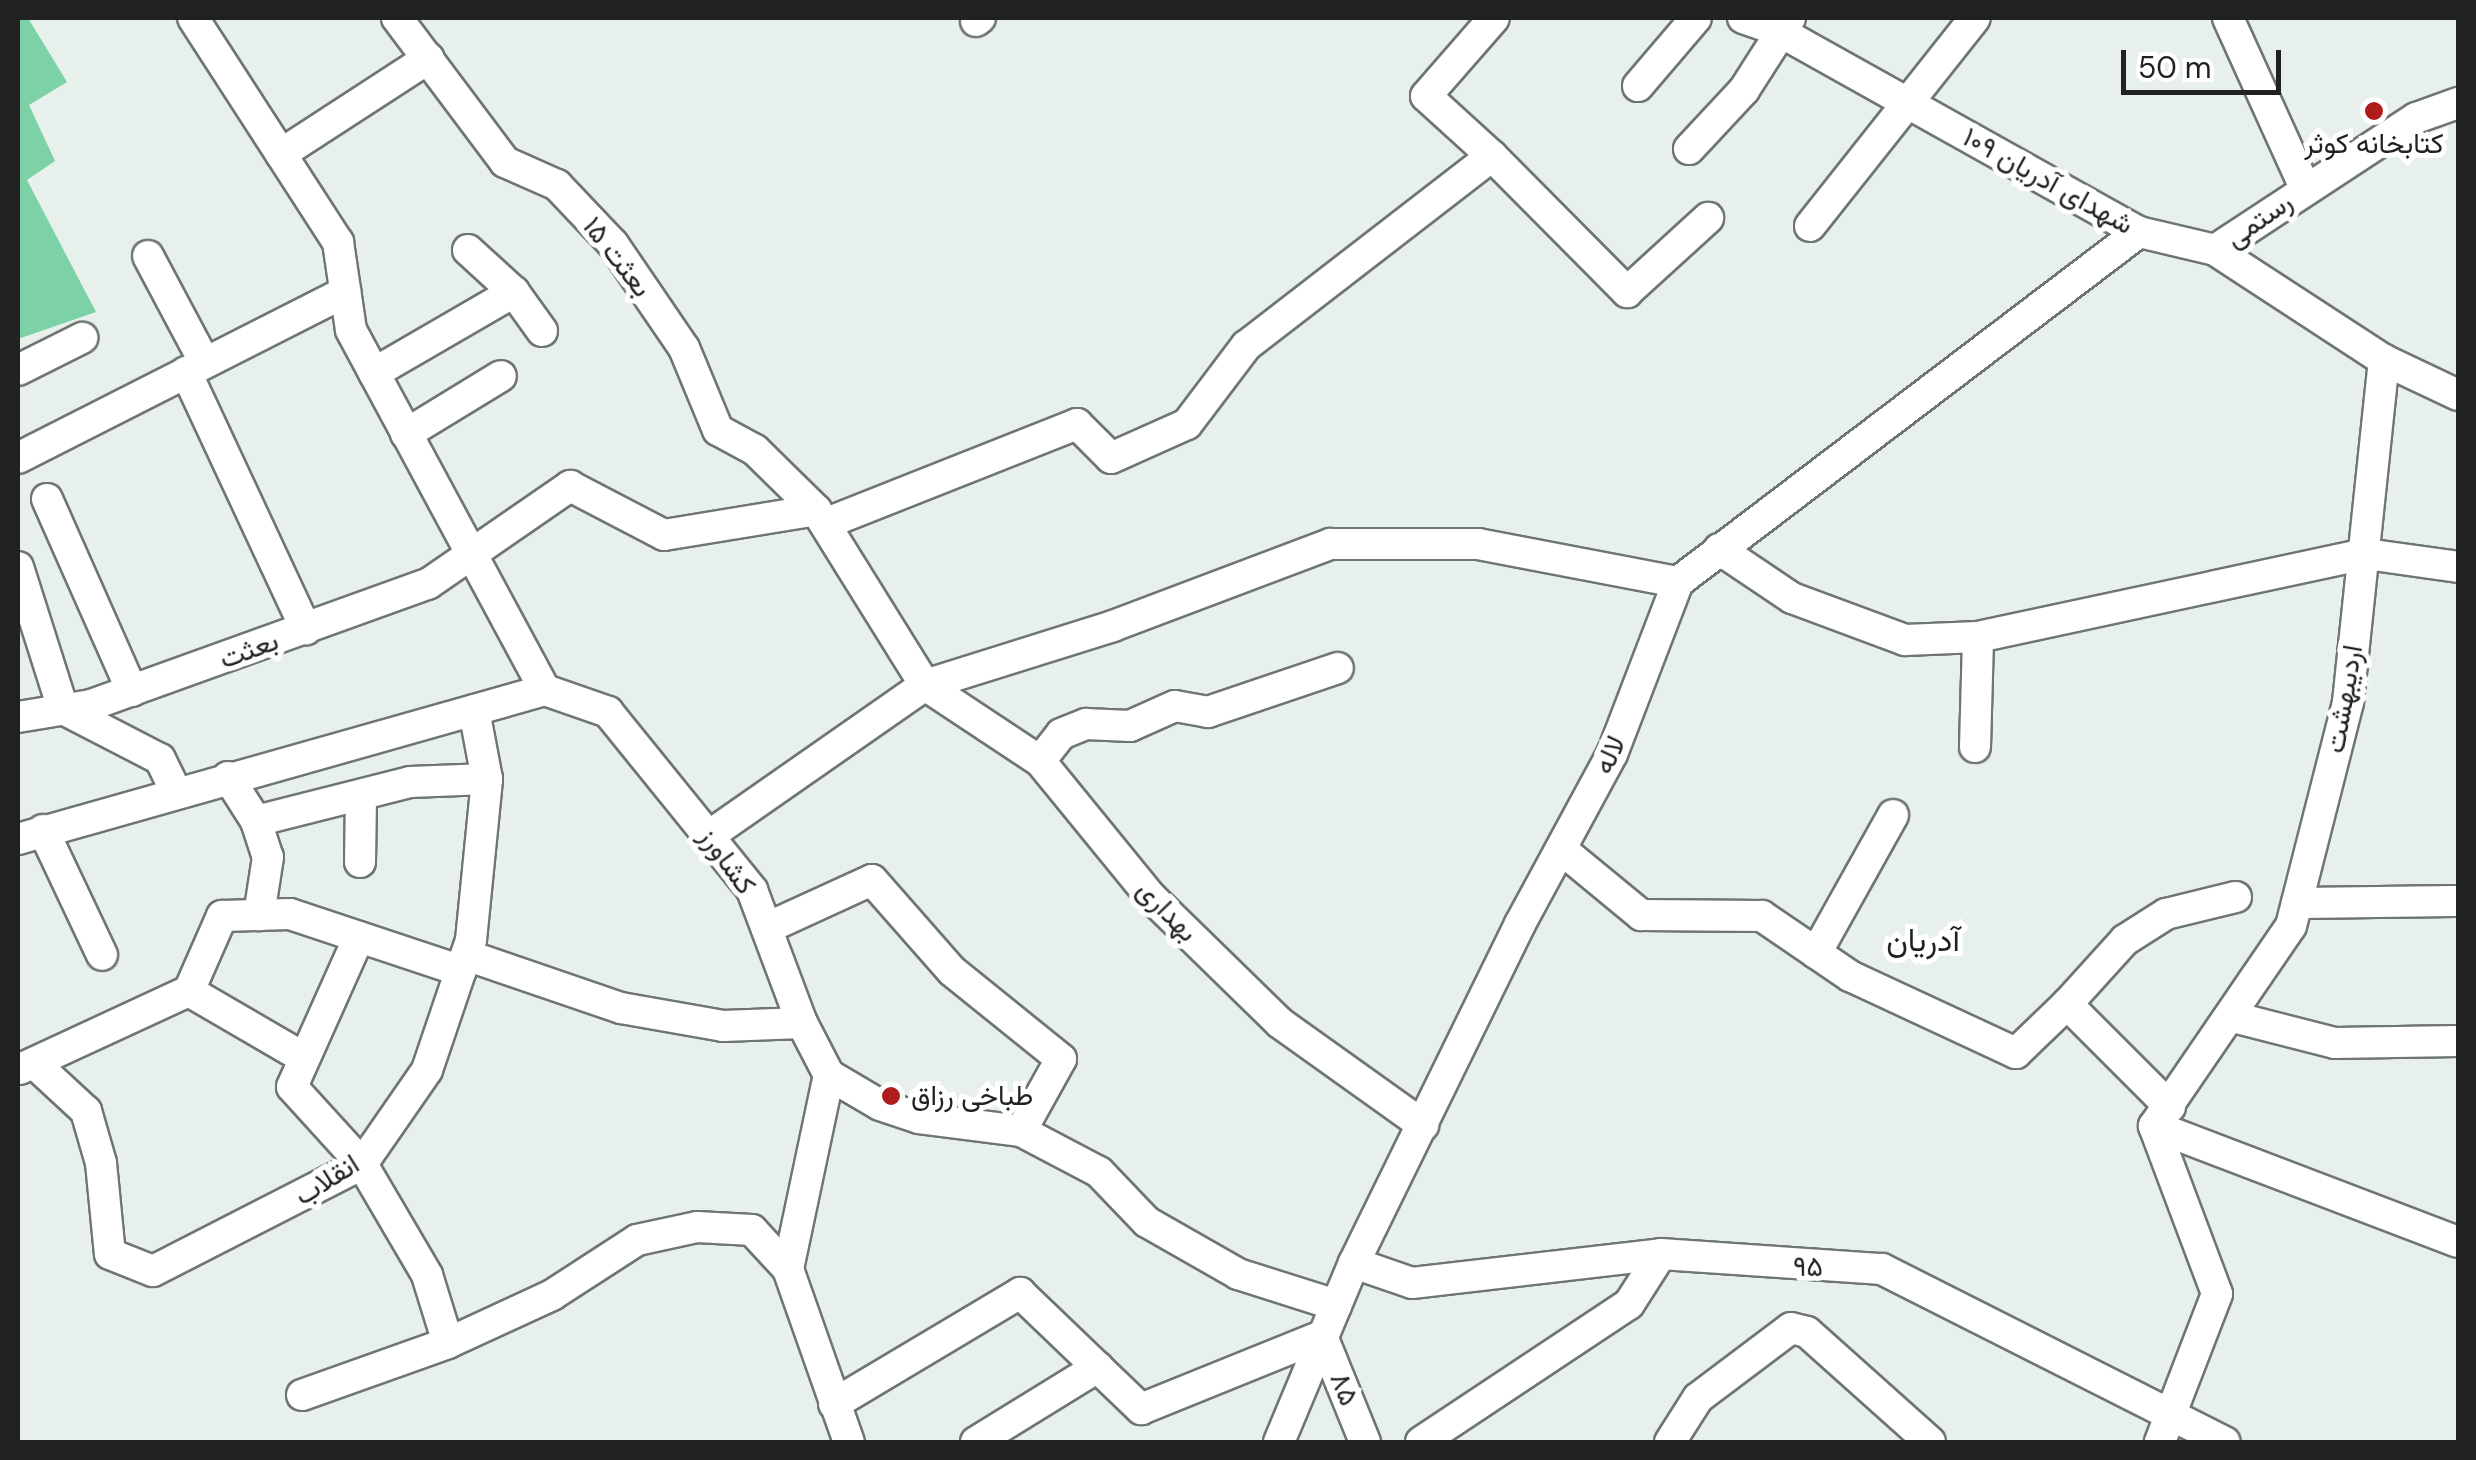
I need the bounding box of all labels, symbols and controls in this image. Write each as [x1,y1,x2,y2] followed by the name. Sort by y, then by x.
[2126,30,2286,92] scale bar
[2138,48,2212,87] text: 50 m
[2363,100,2385,122] marker: کتابخانه کوثر
[1957,120,2139,242] street label: شهدای آدریان ۱۰۹
[2304,127,2444,161] place label: کتابخانه کوثر
[2219,185,2299,255] street label: رستمی
[575,210,659,304] street label: بعثت ۱۵
[215,624,283,676] street label: بعثت
[2318,642,2370,756] street label: اردیبهشت
[1587,730,1633,780] street label: لاله
[691,821,763,901] street label: کشاورز
[1130,873,1204,949] street label: بهداری
[1886,921,1960,959] district label: آدریان
[911,1079,1033,1113] place label: طباخی رزاق
[880,1085,902,1107] marker: طباخی رزاق
[289,1147,365,1213] street label: انقلاب
[1793,1250,1823,1284] street label: ۹۵
[1322,1367,1366,1411] street label: ۸۵

